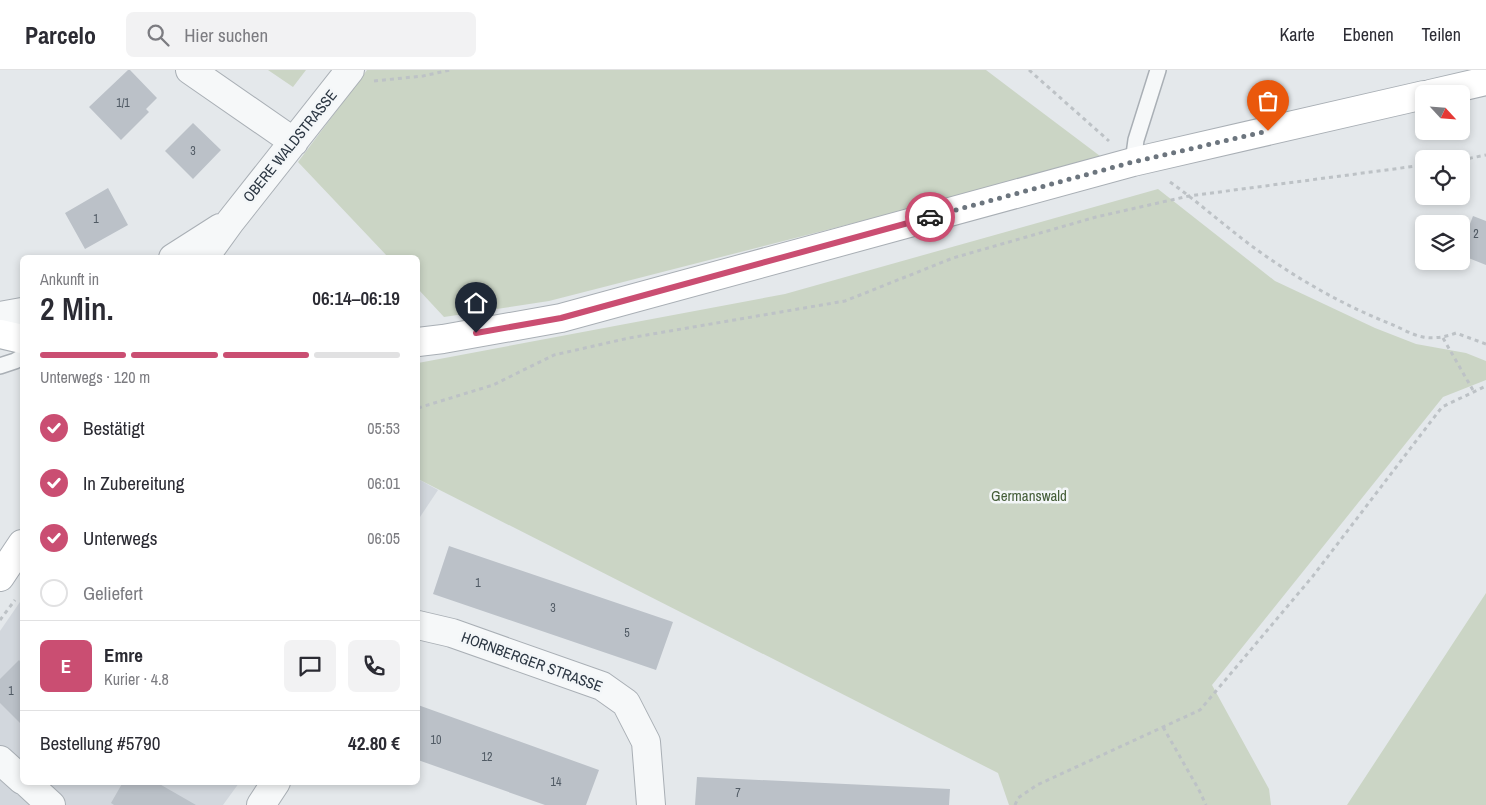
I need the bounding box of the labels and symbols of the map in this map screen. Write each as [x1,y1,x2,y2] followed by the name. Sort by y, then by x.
[1247,80,1289,131] pin
[238,85,342,206] street label: OBERE WALDSTRASSE
[1415,85,1470,140] north arrow
[116,95,130,111] house number: 1/1
[190,143,196,159] house number: 3
[905,192,955,242] courier
[93,211,99,227] house number: 1
[1473,226,1479,242] house number: 2
[455,282,497,333] pin
[991,485,1067,506] park label: Germanswald
[475,575,481,591] house number: 1
[550,600,556,616] house number: 3
[624,625,630,641] house number: 5
[459,626,606,697] street label: HORNBERGER STRASSE
[8,683,14,699] house number: 1
[431,732,441,748] house number: 10
[482,749,492,765] house number: 12
[551,774,562,790] house number: 14
[735,785,741,801] house number: 7

